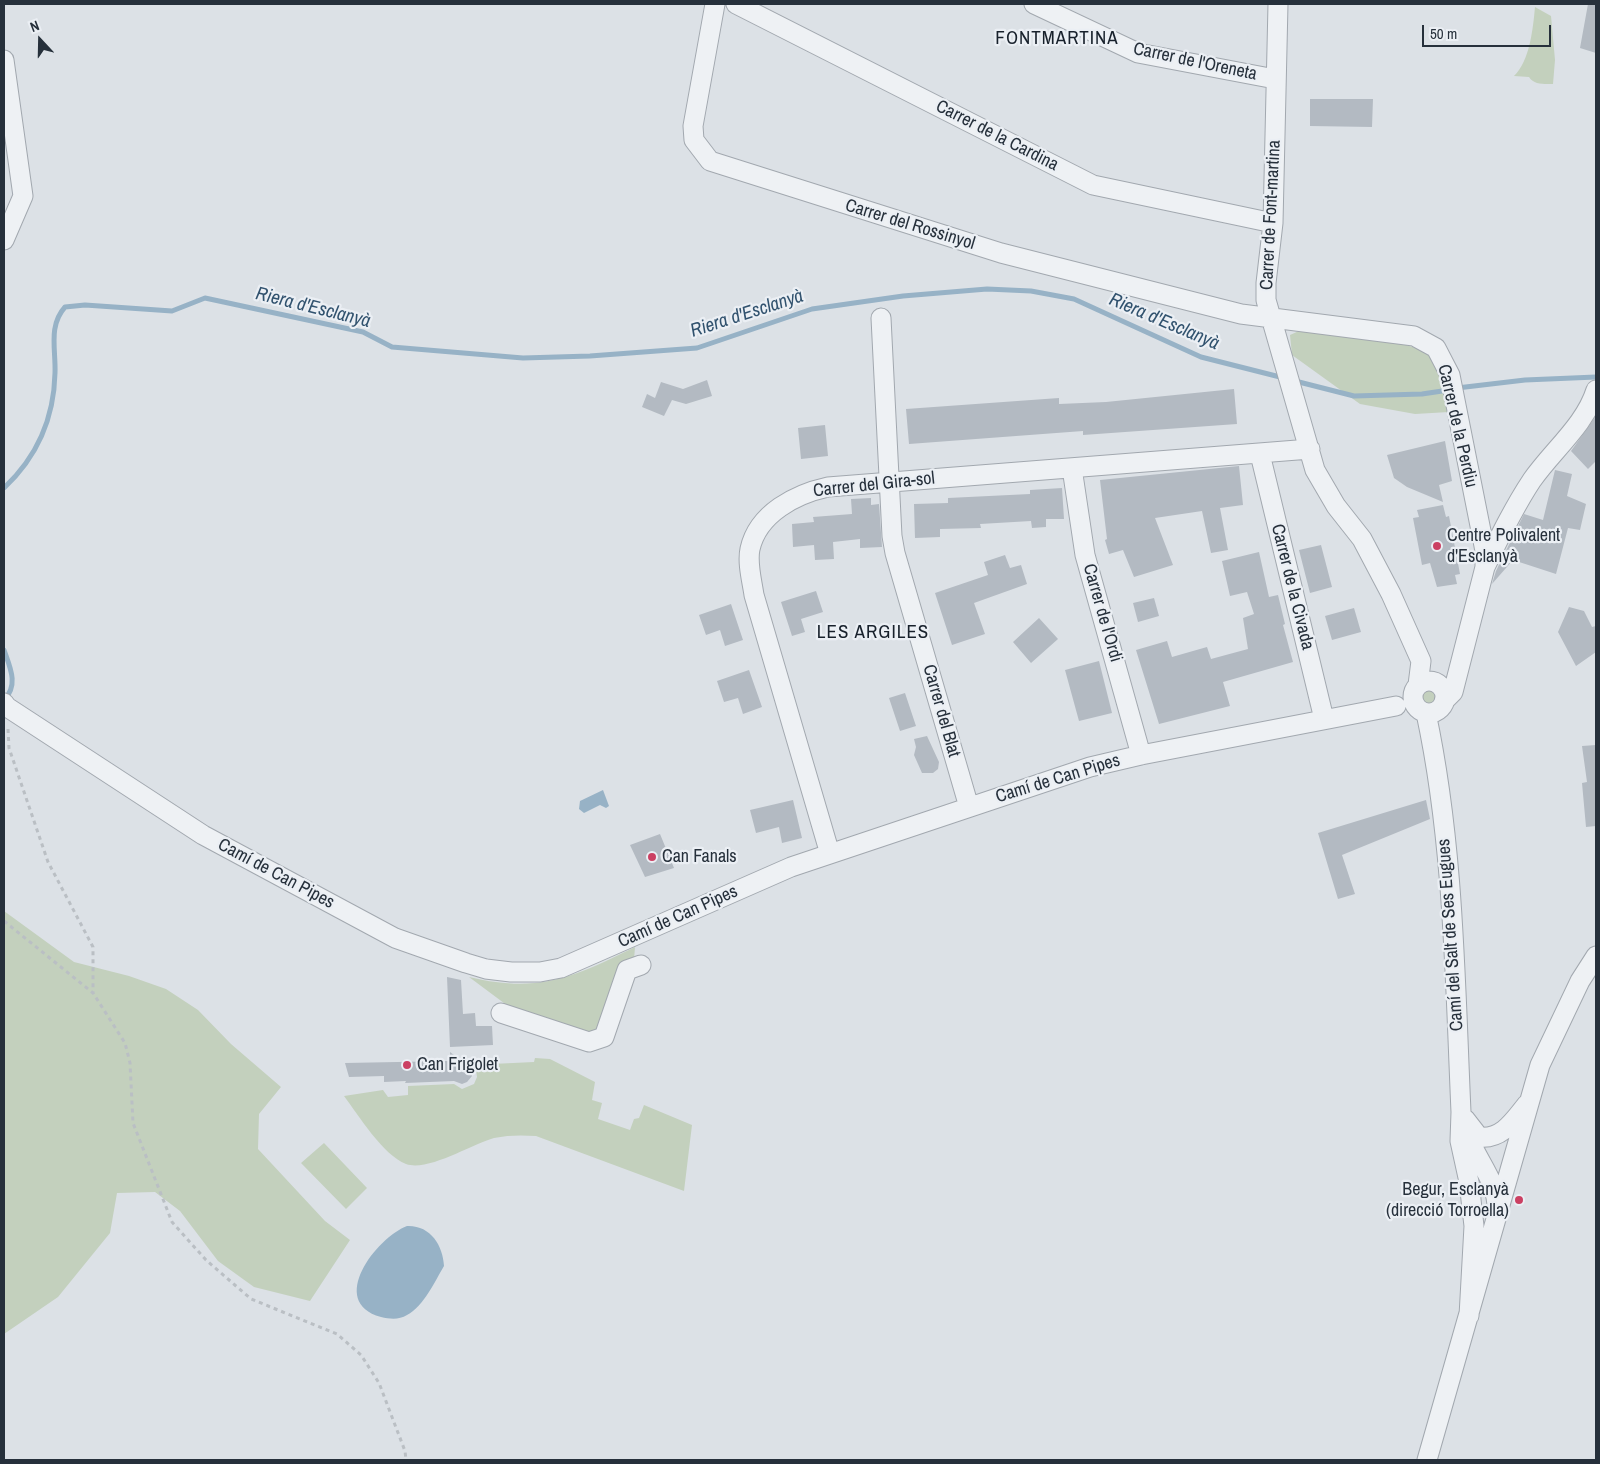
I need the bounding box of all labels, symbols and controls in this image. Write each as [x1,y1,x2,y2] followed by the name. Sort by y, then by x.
[15,15,65,65] north arrow
[1425,15,1554,47] scale bar
[28,16,42,36] text: N
[1430,23,1457,44] text: 50 m
[994,28,1120,50] district label: FONTMARTINA
[1131,38,1259,86] street label: Carrer de l'Oreneta
[932,96,1062,176] street label: Carrer de la Cardina
[1256,139,1286,291] street label: Carrer de Font-martina
[843,195,977,255] street label: Carrer del Rossinyol
[253,283,373,333] water label: Riera d'Esclanyà
[688,285,806,343] water label: Riera d'Esclanyà
[1106,289,1222,355] water label: Riera d'Esclanyà
[1432,362,1482,490] street label: Carrer de la Perdiu
[812,468,936,502] street label: Carrer del Gira-sol
[1266,522,1318,652] street label: Carrer de la Civada
[1447,525,1560,568] place label: Centre Polivalent d'Esclanyà
[1431,540,1443,552] marker: Centre Polivalent d'Esclanyà
[1078,561,1126,665] street label: Carrer de l'Ordi
[815,622,931,644] district label: LES ARGILES
[918,662,964,760] street label: Carrer del Blat
[993,750,1123,808] street label: Camí de Can Pipes
[214,834,338,914] street label: Camí de Can Pipes
[1434,838,1468,1032] street label: Camí del Salt de Ses Eugues
[662,846,737,868] place label: Can Fanals
[646,851,658,863] marker: Can Fanals
[615,881,741,953] street label: Camí de Can Pipes
[417,1054,498,1076] place label: Can Frigolet
[401,1059,413,1071] marker: Can Frigolet
[1386,1179,1509,1222] place label: Begur, Esclanyà (direcció Torroella)
[1513,1194,1525,1206] marker: Begur, Esclanyà (direcció Torroella)

